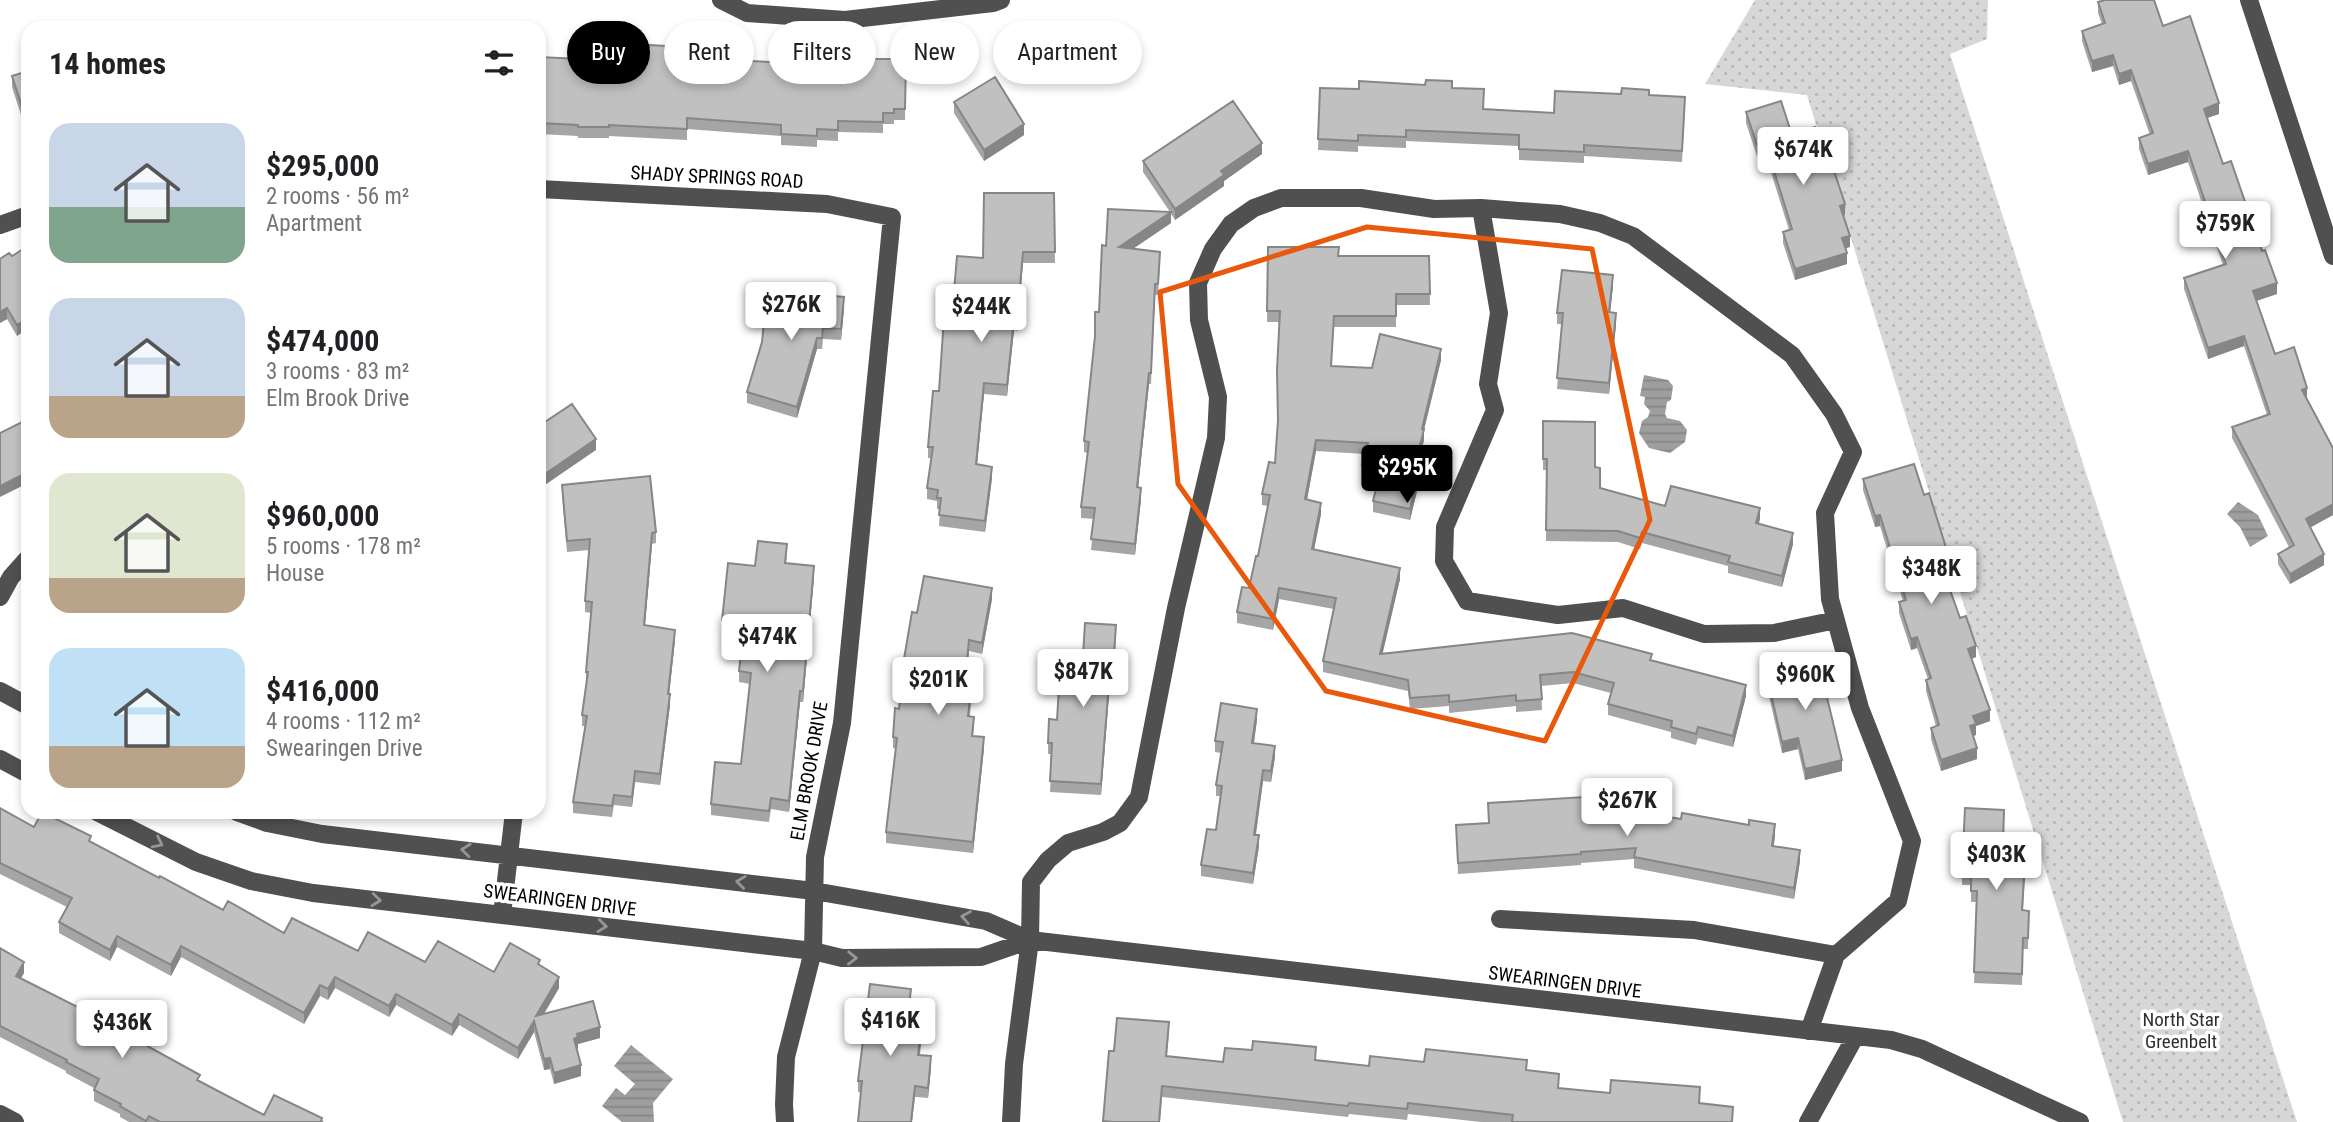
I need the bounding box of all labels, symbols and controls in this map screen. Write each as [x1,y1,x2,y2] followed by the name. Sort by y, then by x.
[567,21,650,84] chip: Buy
[664,21,754,84] chip: Rent
[768,21,876,84] chip: Filters
[890,21,979,84] chip: New
[993,21,1142,84] chip: Apartment
[480,44,518,82] icon: filters
[49,46,166,81] text: 14 homes
[1754,128,1852,187] pin: $674K
[1773,136,1833,163] text: $674K
[266,148,379,183] text: $295,000
[105,151,189,235] icon: home
[630,161,804,193] street label: SHADY SPRINGS ROAD
[266,183,409,210] text: 2 rooms · 56 m²
[2176,202,2274,261] pin: $759K
[266,210,362,237] text: Apartment
[2195,210,2255,237] text: $759K
[742,282,840,342] pin: $276K
[932,284,1030,344] pin: $244K
[761,291,821,318] text: $276K
[951,293,1011,320] text: $244K
[266,323,379,358] text: $474,000
[105,326,189,410] icon: home
[266,358,409,385] text: 3 rooms · 83 m²
[266,385,409,412] text: Elm Brook Drive
[1358,446,1456,505] pin: $295K
[1377,454,1437,481] text: $295K
[266,498,379,533] text: $960,000
[105,501,189,585] icon: home
[266,533,421,560] text: 5 rooms · 178 m²
[1882,546,1980,606] pin: $348K
[1901,555,1961,582] text: $348K
[266,560,324,587] text: House
[718,614,816,674] pin: $474K
[737,623,797,650] text: $474K
[1034,650,1132,709] pin: $847K
[1756,652,1854,712] pin: $960K
[889,658,987,717] pin: $201K
[1053,658,1113,685] text: $847K
[1775,661,1835,688] text: $960K
[908,666,968,693] text: $201K
[266,673,379,708] text: $416,000
[105,676,189,760] icon: home
[785,700,833,842] street label: ELM BROOK DRIVE
[266,708,421,735] text: 4 rooms · 112 m²
[266,735,423,762] text: Swearingen Drive
[1578,778,1676,838] pin: $267K
[1597,787,1657,814] text: $267K
[1947,832,2045,892] pin: $403K
[151,834,163,848] one-way arrow
[1966,841,2026,868] text: $403K
[461,843,472,858] one-way arrow
[735,875,747,890] one-way arrow
[482,879,638,921] street label: SWEARINGEN DRIVE
[370,893,382,908] one-way arrow
[960,910,972,925] one-way arrow
[596,919,608,934] one-way arrow
[847,950,858,966] one-way arrow
[1487,961,1643,1003] street label: SWEARINGEN DRIVE
[841,998,939,1058] pin: $416K
[73,1000,171,1060] pin: $436K
[860,1007,920,1034] text: $416K
[2142,1008,2220,1053] park label: North Star Greenbelt
[92,1009,152,1036] text: $436K

